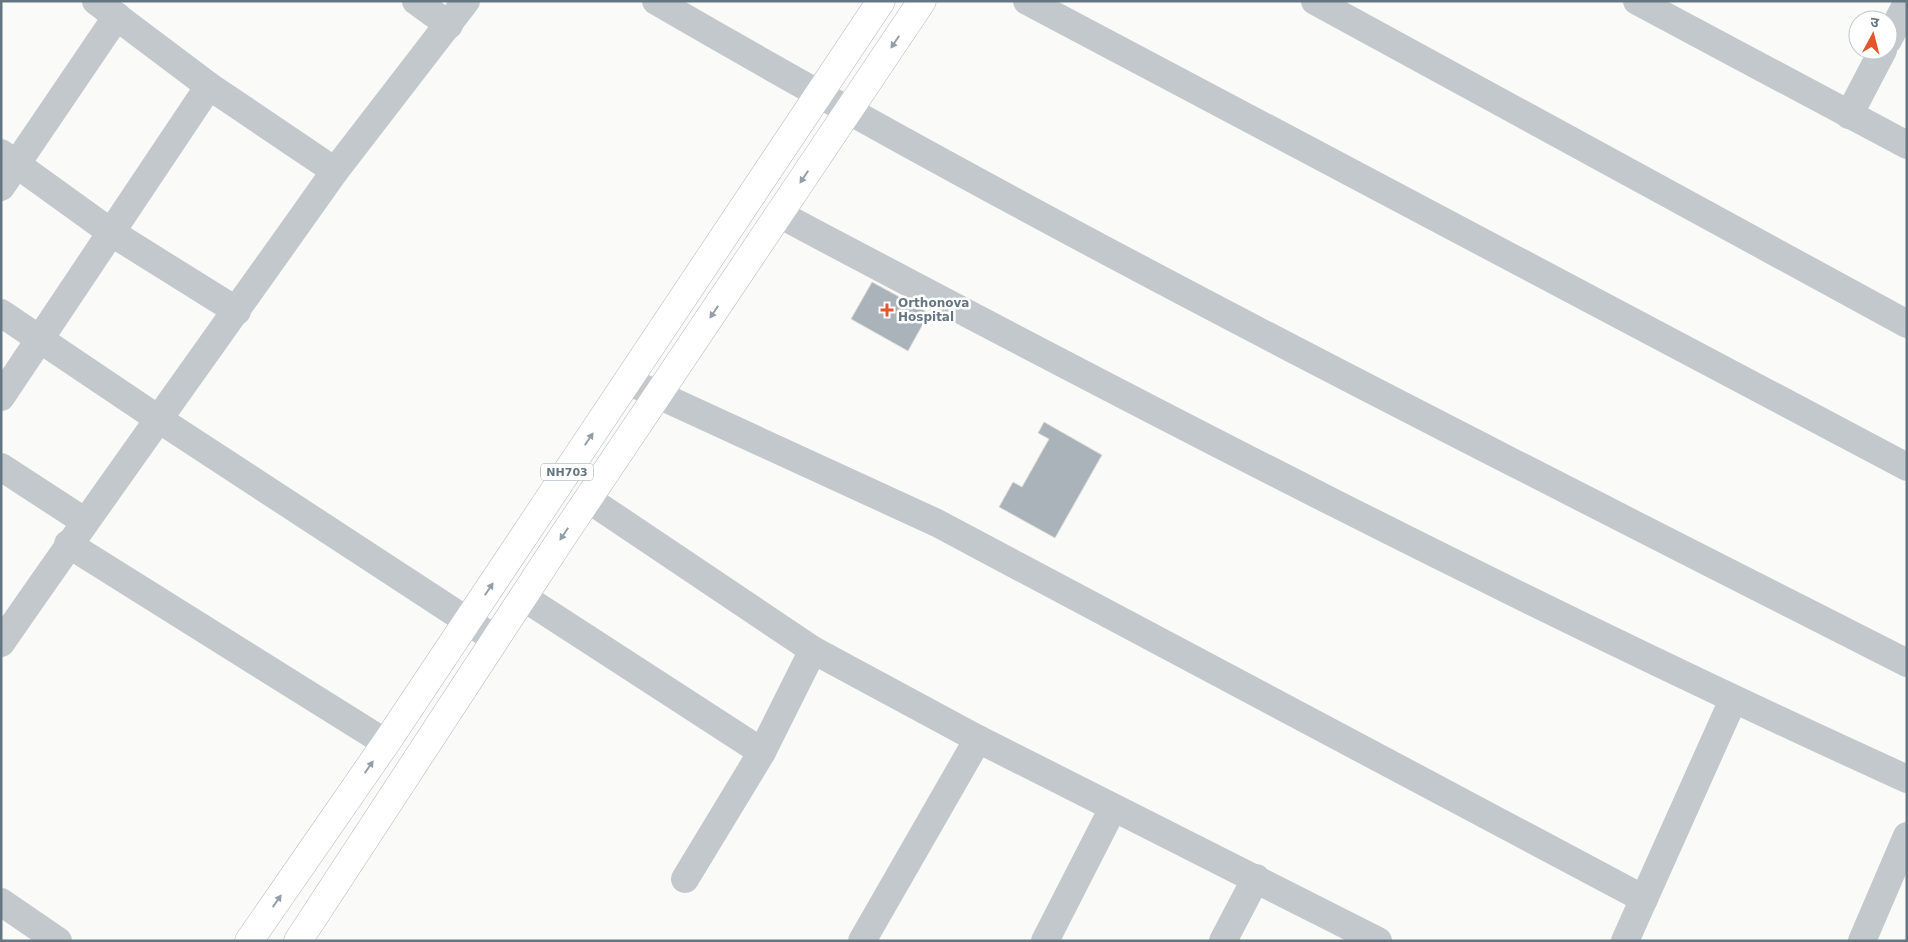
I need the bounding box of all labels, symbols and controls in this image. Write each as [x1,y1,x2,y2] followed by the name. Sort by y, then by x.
[1848,10,1898,60] north arrow
[1870,14,1880,31] text: उ
[890,35,899,49] one-way arrow
[799,170,809,184] one-way arrow
[898,296,969,324] place label: Orthonova Hospital
[880,303,894,317] marker: Orthonova Hospital
[709,305,718,318] one-way arrow
[584,432,594,446] one-way arrow
[541,464,593,481] road number: NH703
[560,527,569,541] one-way arrow
[484,582,494,595] one-way arrow
[364,760,374,774] one-way arrow
[272,894,281,907] one-way arrow

